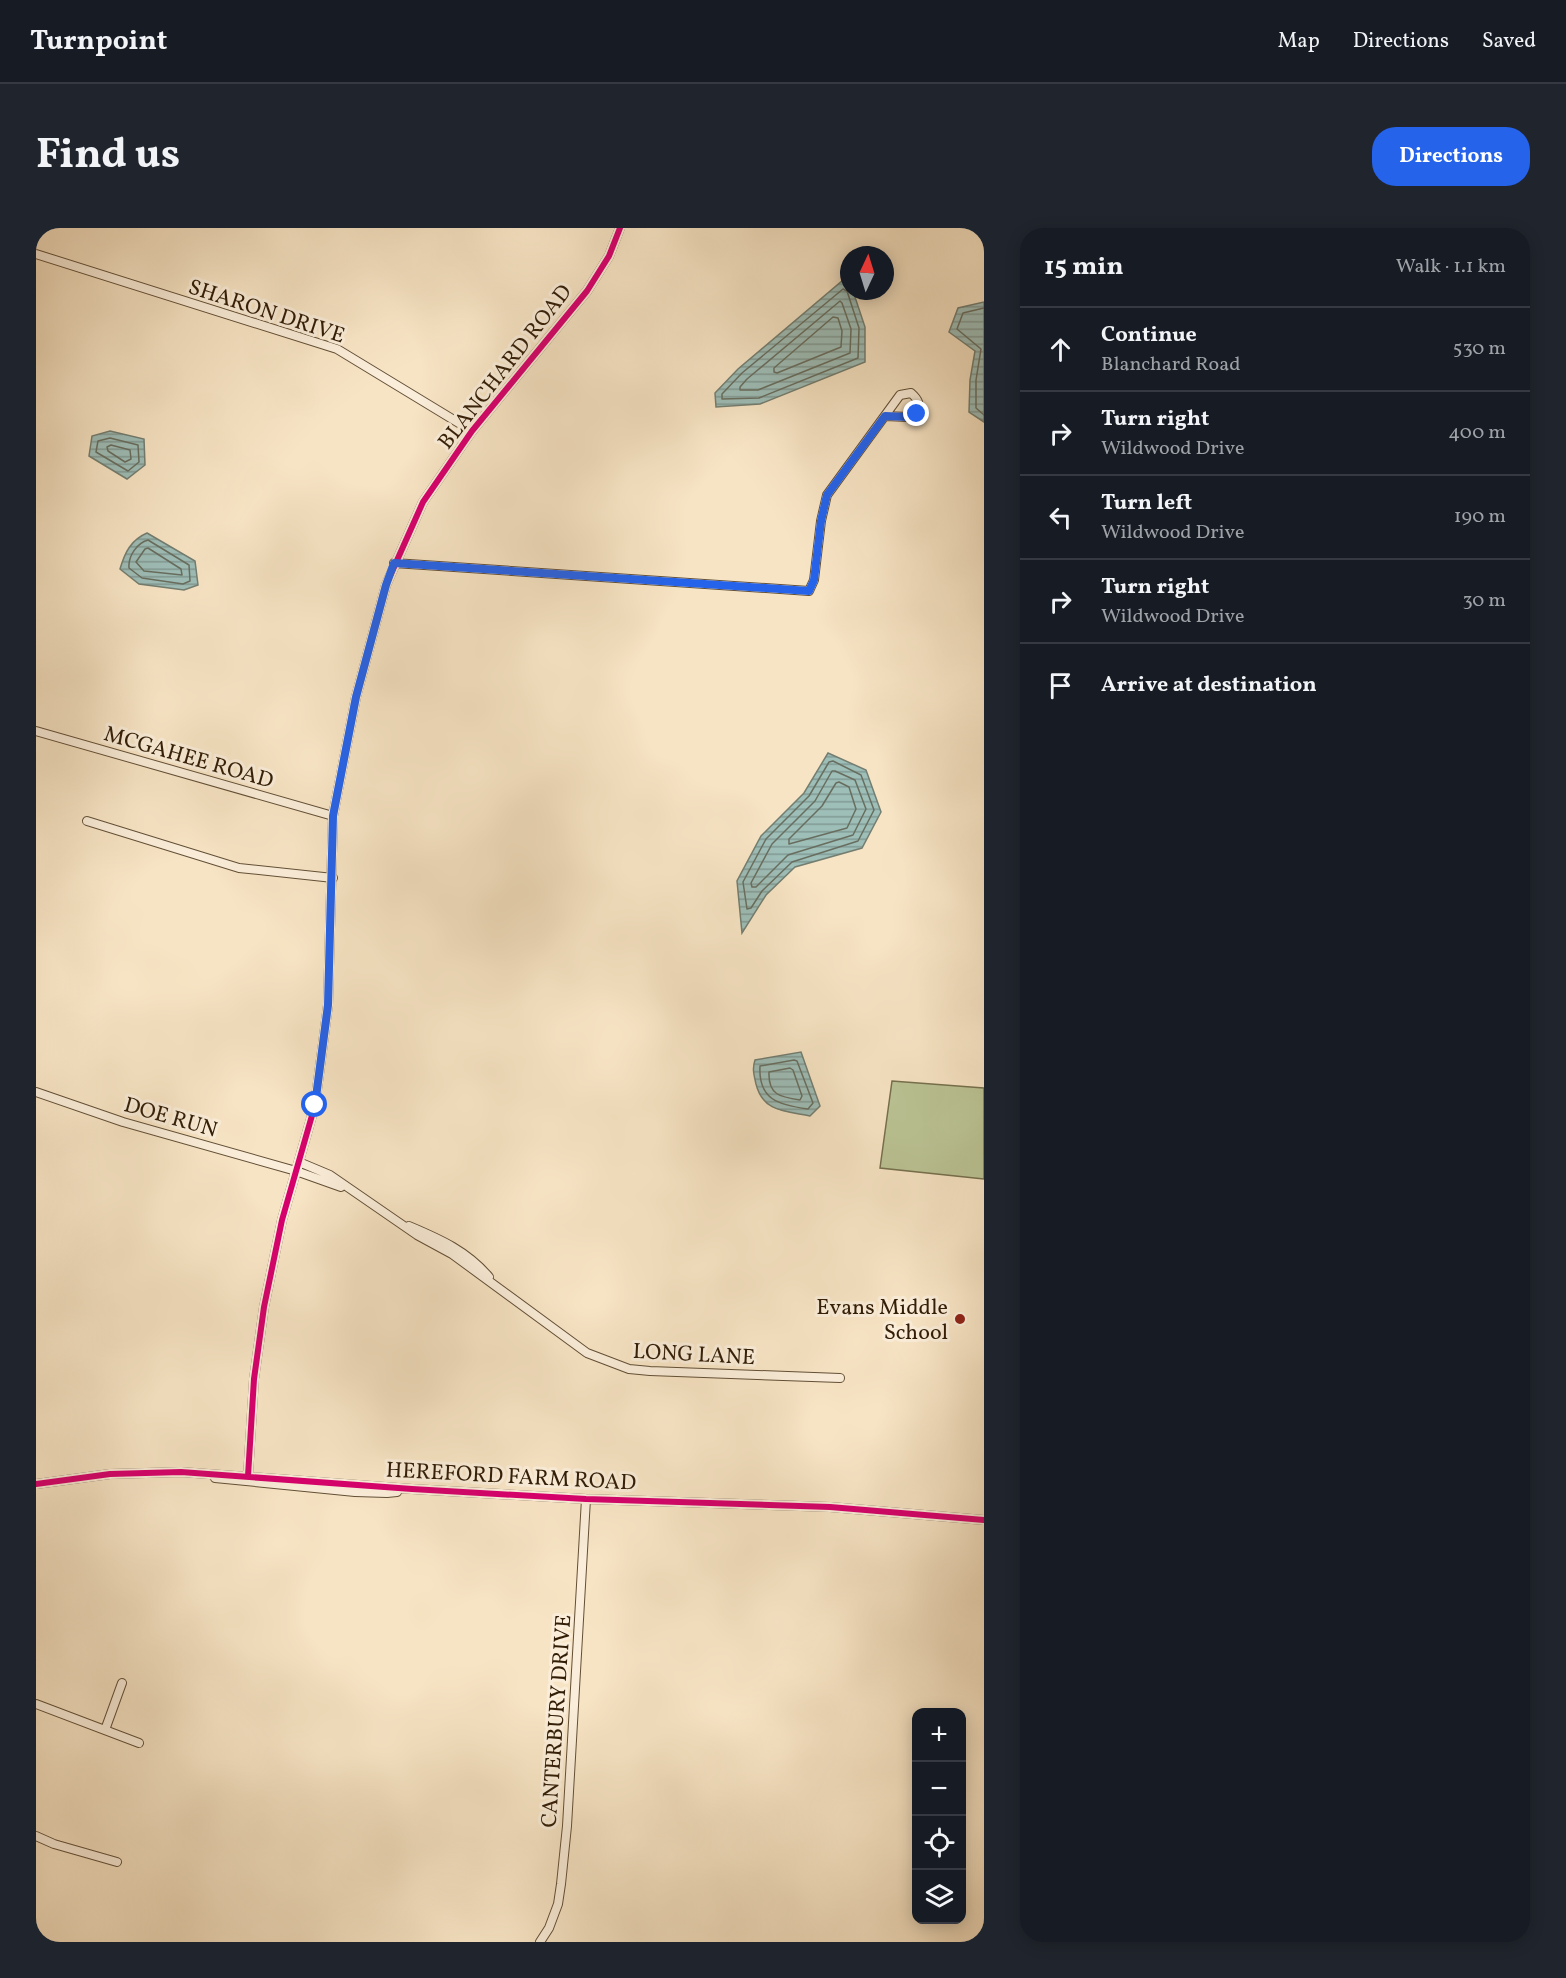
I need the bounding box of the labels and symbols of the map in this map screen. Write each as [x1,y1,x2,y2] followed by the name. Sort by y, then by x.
[840,246,894,300] north arrow
[184,272,349,352] street label: SHARON DRIVE
[432,278,580,457] street label: BLANCHARD ROAD
[903,400,929,426] route end
[100,719,277,797] street label: MCGAHEE ROAD
[120,1090,221,1147] street label: DOE RUN
[301,1091,327,1117] route start
[816,1293,948,1349] place label: Evans Middle School
[953,1312,967,1326] marker: Evans Middle School
[632,1337,756,1374] street label: LONG LANE
[385,1455,637,1500] street label: HEREFORD FARM ROAD
[535,1614,580,1829] street label: CANTERBURY DRIVE

